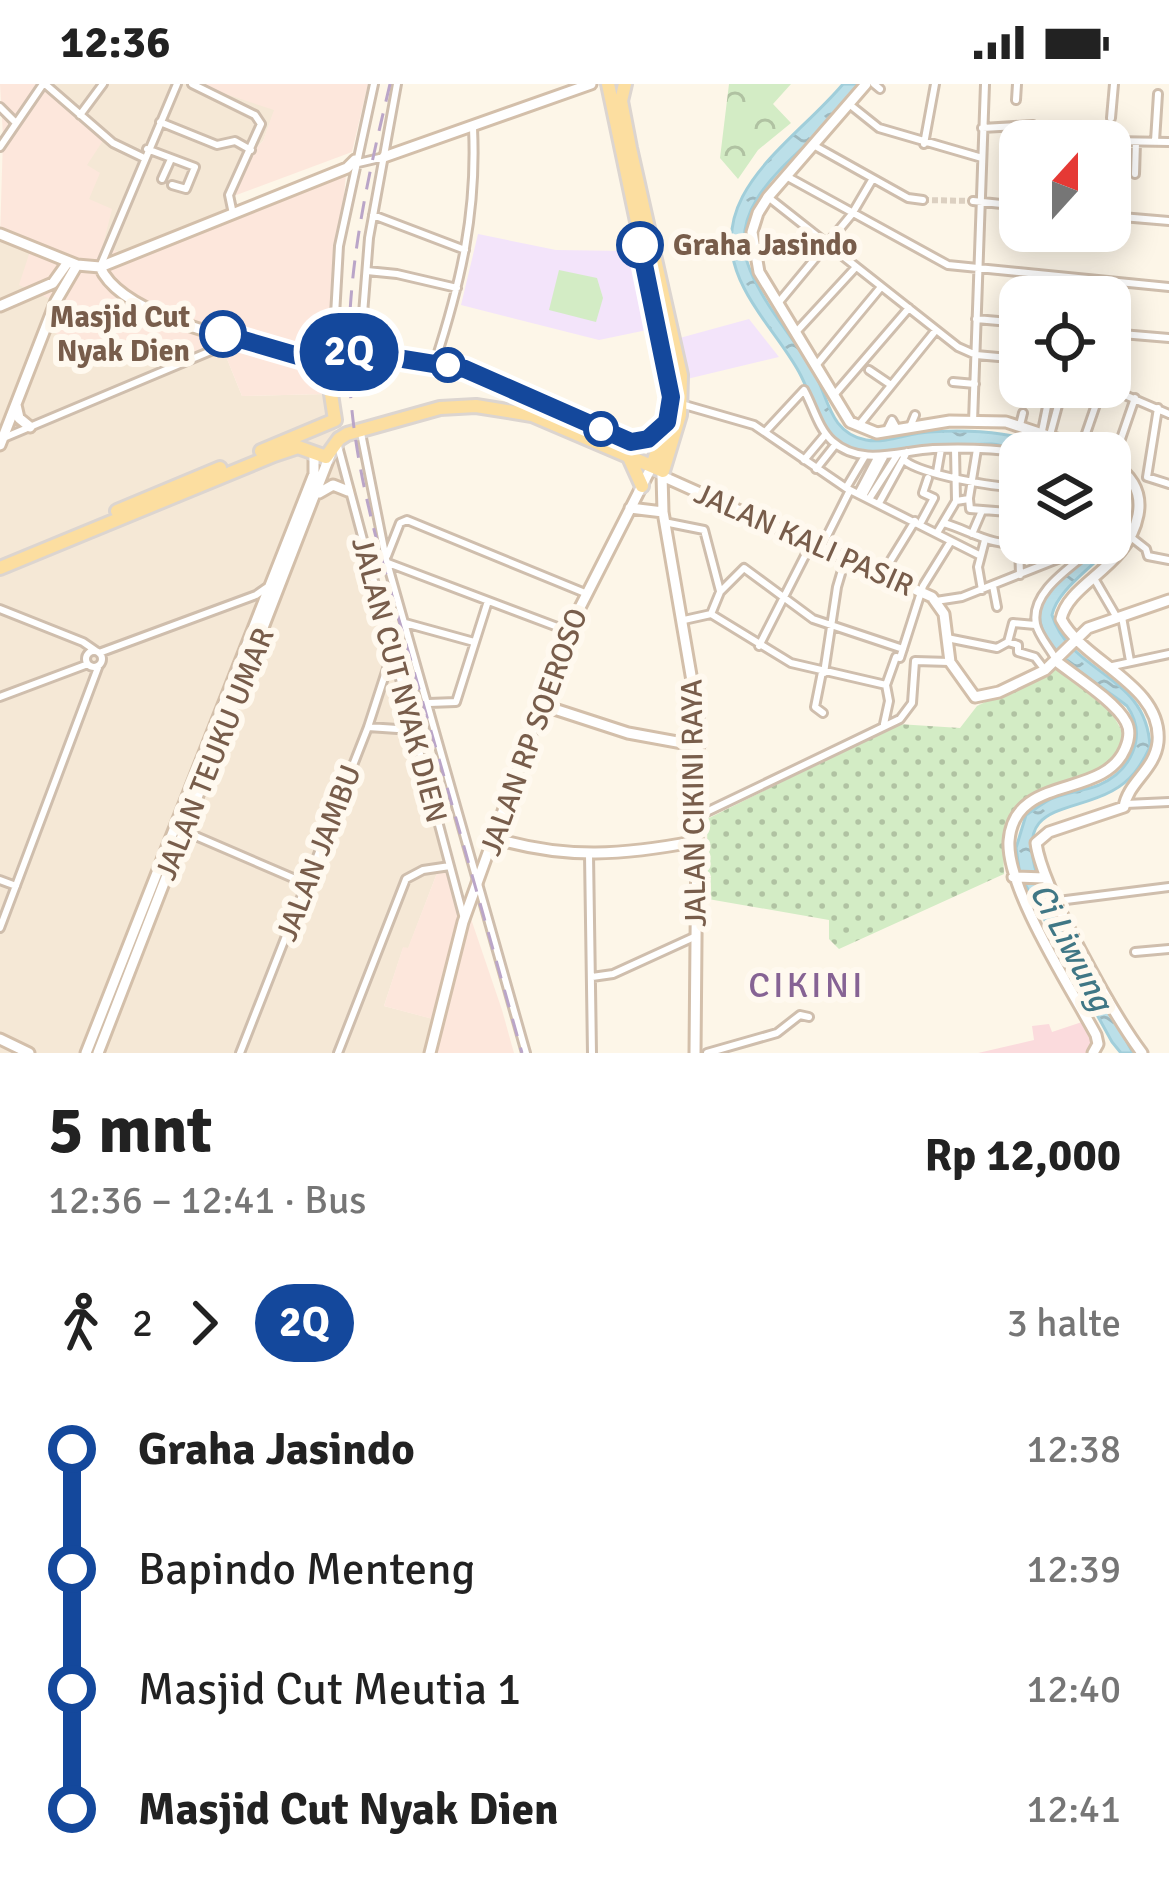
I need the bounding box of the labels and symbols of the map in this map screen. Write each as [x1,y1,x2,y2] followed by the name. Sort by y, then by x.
[999,120,1131,252] north arrow
[618,223,662,267] marker: Graha Jasindo
[673,227,857,264] place label: Graha Jasindo
[50,299,190,370] place label: Masjid Cut Nyak Dien
[201,312,245,356] marker: Masjid Cut Nyak Dien
[295,313,403,391] line badge: 2Q
[432,349,464,381] unlabelled marker
[585,413,617,445] unlabelled marker
[689,475,919,605] street label: JALAN KALI PASIR
[343,533,455,827] street label: JALAN CUT NYAK DIEN
[472,603,596,861] street label: JALAN RP SOEROSO
[148,623,282,885] street label: JALAN TEUKU UMAR
[673,679,715,927] street label: JALAN CIKINI RAYA
[268,760,370,946] street label: JALAN JAMBU
[1020,876,1123,1020] water label: Ci Liwung
[748,963,866,1008] district label: CIKINI

